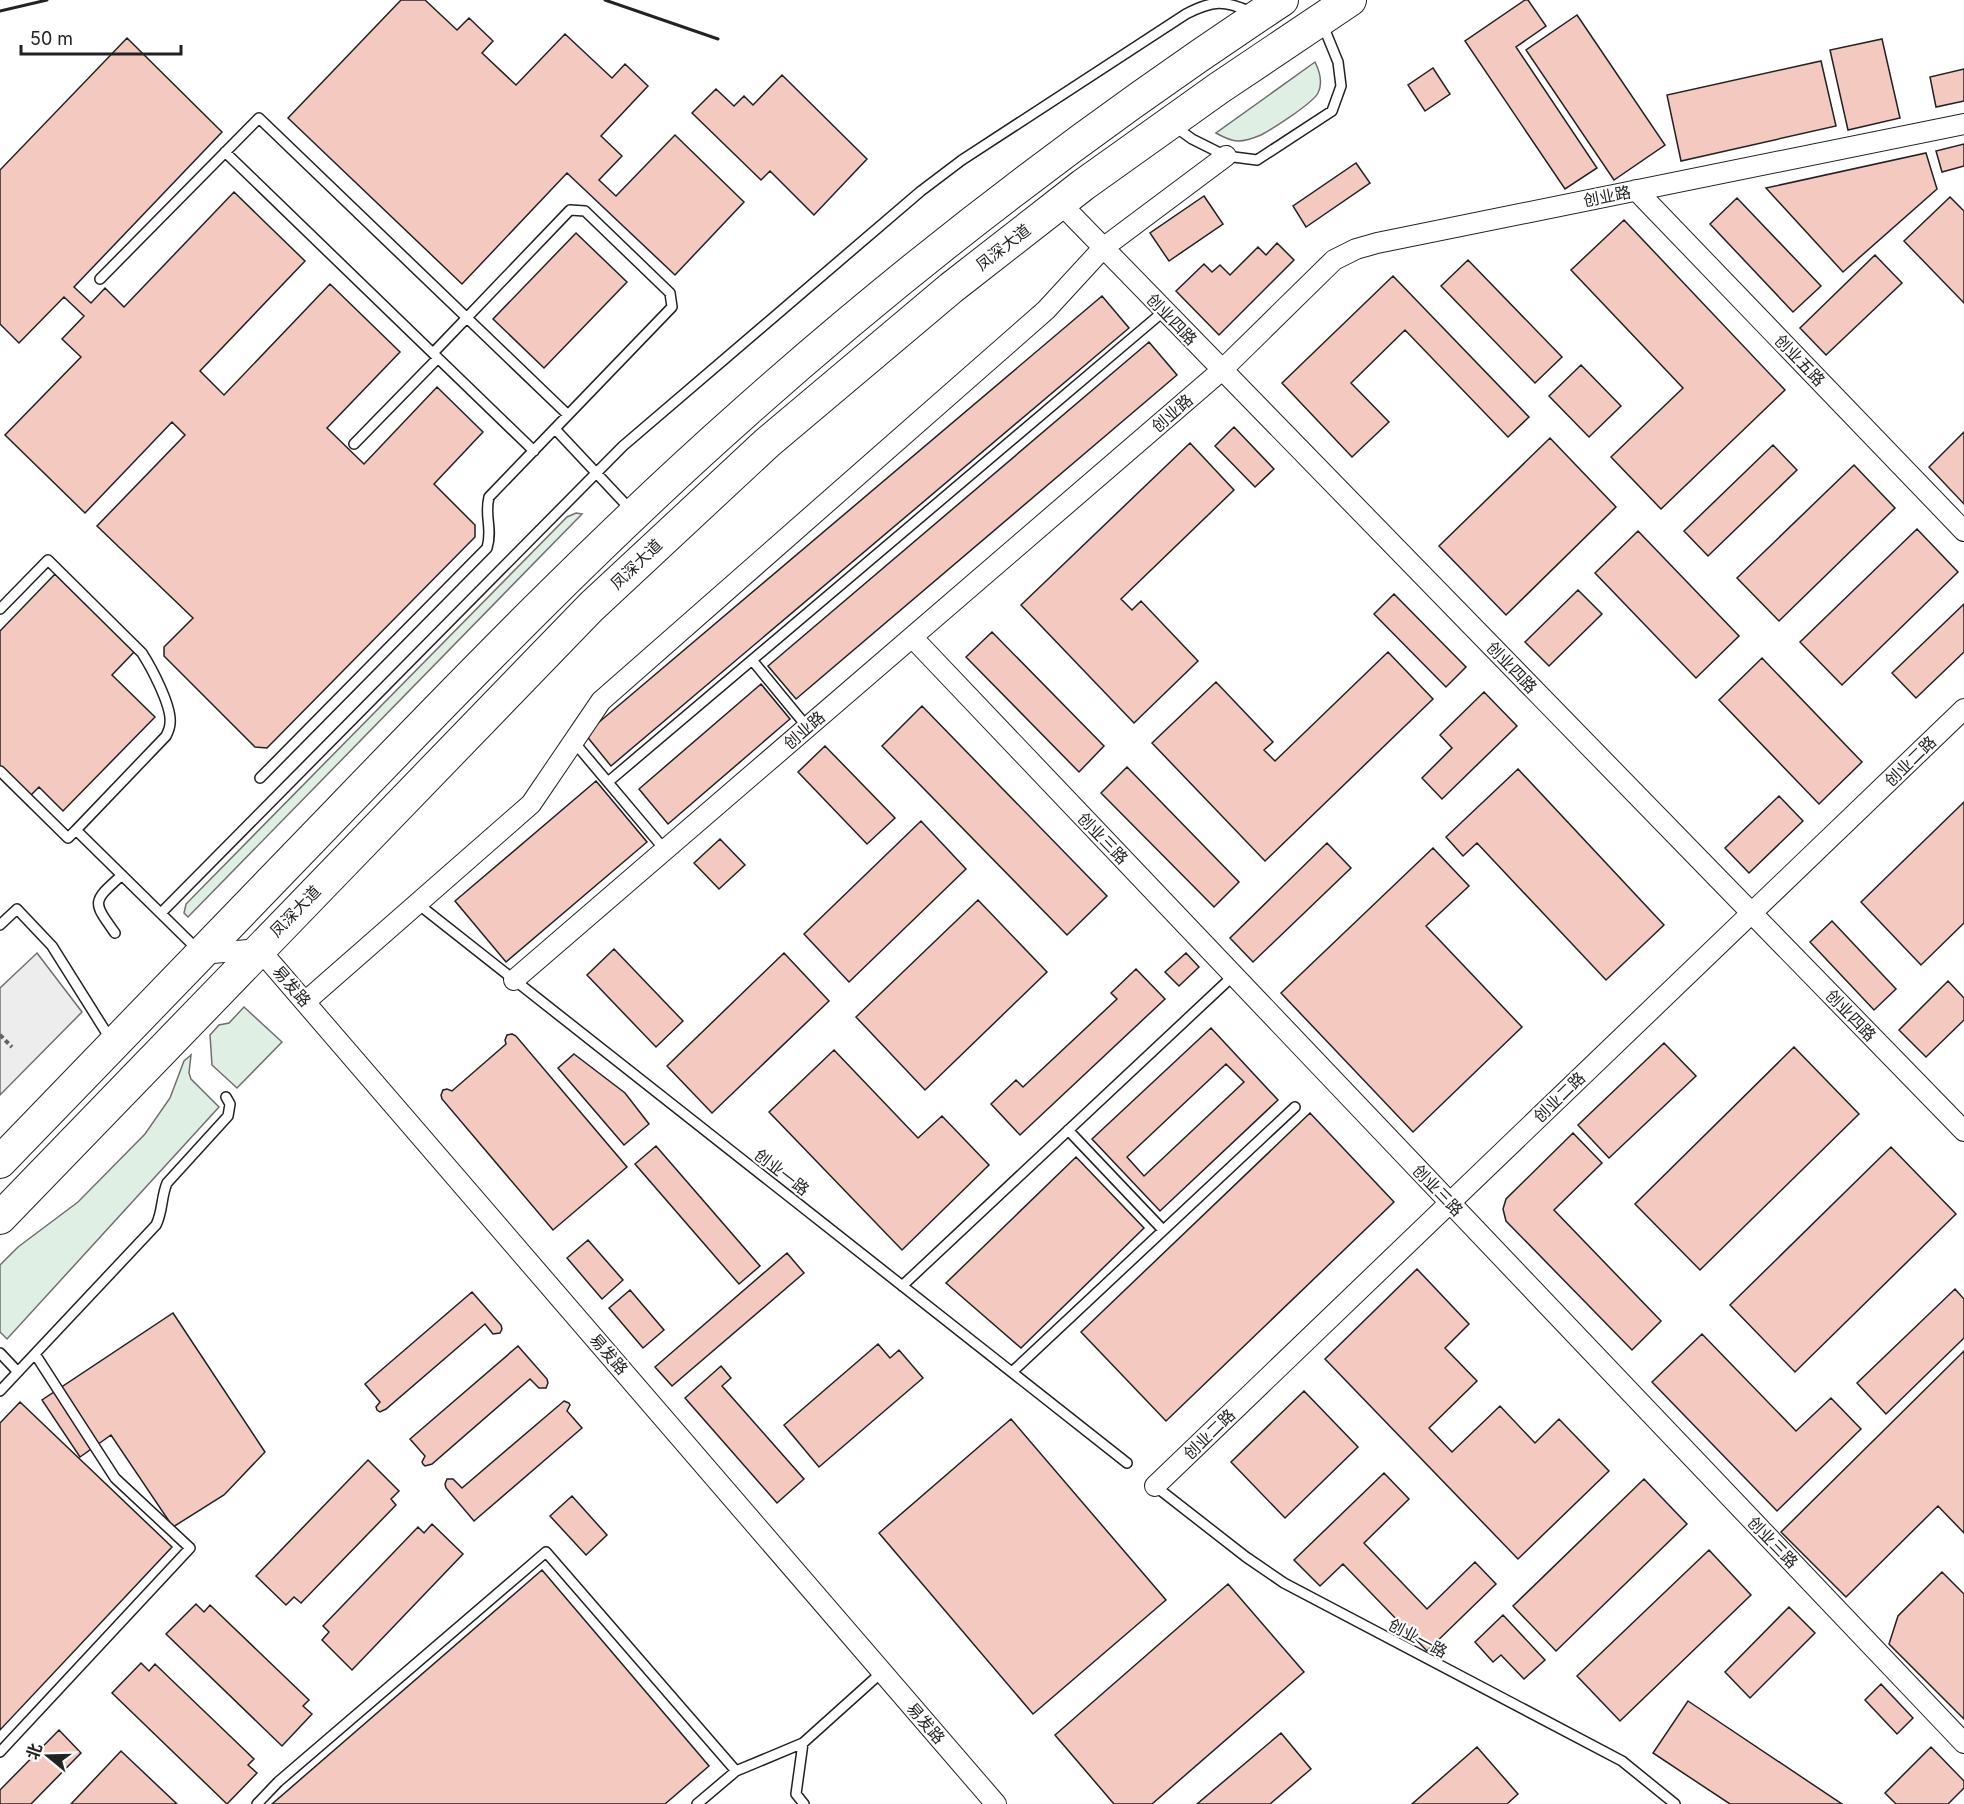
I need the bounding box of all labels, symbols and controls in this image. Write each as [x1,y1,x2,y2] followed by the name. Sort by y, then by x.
[21,18,182,56] scale bar
[30,28,73,49] text: 50 m
[1582,182,1632,210] street label: 创业路
[972,219,1034,275] street label: 凤深大道
[1143,289,1201,349] street label: 创业四路
[1771,330,1829,390] street label: 创业五路
[1147,390,1197,436] street label: 创业路
[606,535,666,593] street label: 凤深大道
[1483,637,1541,697] street label: 创业四路
[779,707,829,753] street label: 创业路
[1880,732,1940,790] street label: 创业二路
[1074,808,1132,868] street label: 创业三路
[266,881,324,941] street label: 凤深大道
[269,961,315,1011] street label: 易发路
[1822,985,1880,1045] street label: 创业四路
[1529,1068,1589,1126] street label: 创业二路
[751,1144,813,1200] street label: 创业一路
[1409,1160,1467,1220] street label: 创业三路
[586,1329,632,1379] street label: 易发路
[1179,1405,1239,1463] street label: 创业二路
[1744,1512,1802,1572] street label: 创业三路
[1385,1614,1451,1662] street label: 创业一路
[903,1698,949,1748] street label: 易发路
[18,1726,78,1786] north arrow
[22,1740,46,1762] text: 北

